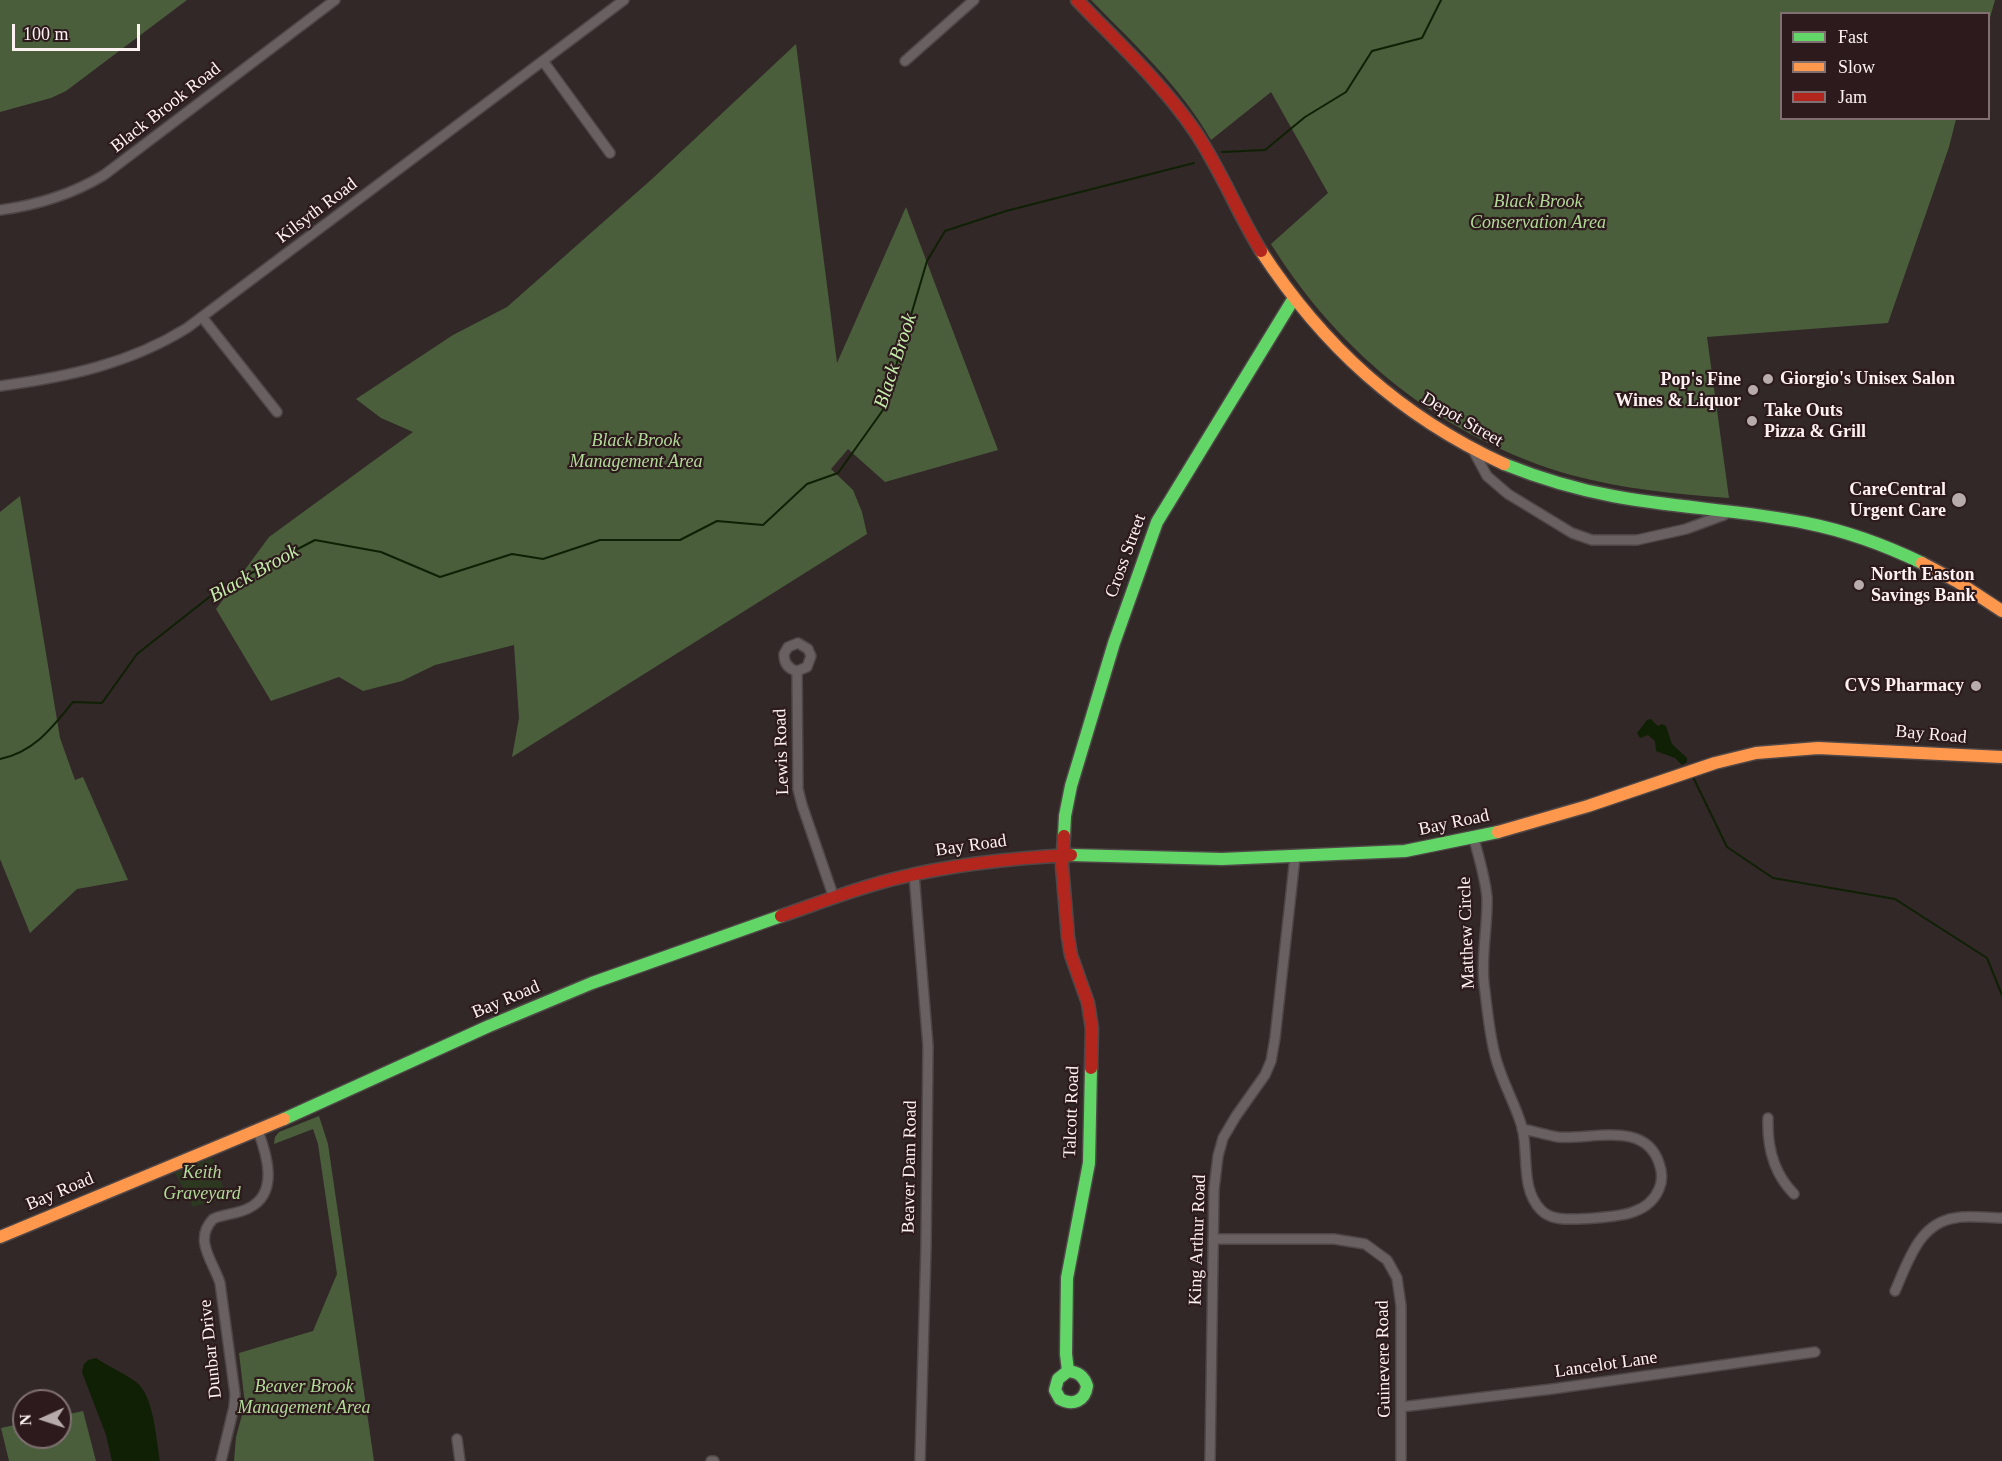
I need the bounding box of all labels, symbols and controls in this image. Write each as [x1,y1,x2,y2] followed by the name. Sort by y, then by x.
[15,12,142,50] scale bar
[1780,12,1990,120] legend
[23,24,69,44] text: 100 m
[1838,27,1868,47] text: Fast
[1838,57,1875,77] text: Slow
[107,58,225,158] street label: Black Brook Road
[1838,87,1867,107] text: Jam
[272,174,362,248] street label: Kilsyth Road
[1470,191,1606,234] park label: Black Brook Conservation Area
[869,310,923,412] water label: Black Brook
[1780,368,1955,390] place label: Giorgio's Unisex Salon
[1615,369,1741,412] place label: Pop's Fine Wines & Liquor
[1761,372,1775,386] marker: Giorgio's Unisex Salon
[1746,383,1760,397] marker: Pop's Fine Wines & Liquor
[1417,388,1507,452] street label: Depot Street
[1764,400,1866,442] place label: Take Outs Pizza & Grill
[1745,414,1759,428] marker: Take Outs Pizza & Grill
[570,430,702,472] park label: Black Brook Management Area
[1849,479,1946,522] place label: CareCentral Urgent Care
[1950,491,1968,509] marker: CareCentral Urgent Care
[1101,511,1151,601] street label: Cross Street
[205,540,303,608] water label: Black Brook
[1871,564,1976,606] place label: North Easton Savings Bank
[1852,578,1866,592] marker: North Easton Savings Bank
[1845,675,1964,697] place label: CVS Pharmacy
[1969,679,1983,693] marker: CVS Pharmacy
[770,708,794,796] street label: Lewis Road
[1894,721,1968,749] street label: Bay Road
[1417,805,1491,841] street label: Bay Road
[934,830,1008,862] street label: Bay Road
[1454,876,1480,990] street label: Matthew Circle
[469,976,543,1024] street label: Bay Road
[1060,1066,1084,1158] street label: Talcott Road
[898,1100,922,1234] street label: Beaver Dam Road
[163,1162,241,1204] park label: Keith Graveyard
[23,1168,97,1216] street label: Bay Road
[1185,1174,1211,1306] street label: King Arthur Road
[195,1298,227,1400] street label: Dunbar Drive
[1372,1300,1396,1418] street label: Guinevere Road
[1553,1347,1659,1383] street label: Lancelot Lane
[238,1376,370,1418] park label: Beaver Brook Management Area
[12,1389,72,1449] north arrow
[17,1414,34,1426] text: N

